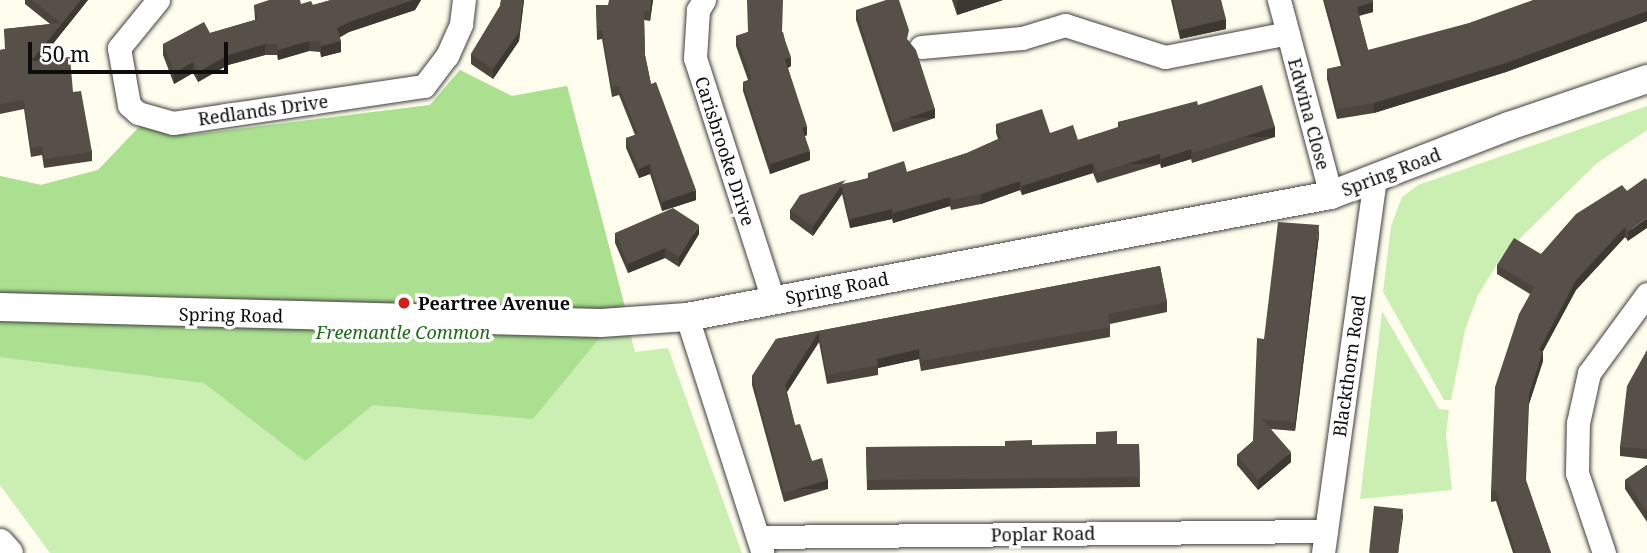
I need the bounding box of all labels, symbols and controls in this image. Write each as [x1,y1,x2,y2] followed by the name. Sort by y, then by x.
[32,28,231,72] scale bar
[41,40,90,68] text: 50 m
[1284,56,1334,172] street label: Edwina Close
[691,74,759,228] street label: Carisbrooke Drive
[197,90,329,130] street label: Redlands Drive
[1338,143,1444,201] street label: Spring Road
[784,267,890,309] street label: Spring Road
[418,292,570,314] place label: Peartree Avenue
[1328,294,1370,438] street label: Blackthorn Road
[396,295,412,311] marker: Peartree Avenue
[179,303,283,327] street label: Spring Road
[316,321,490,343] park label: Freemantle Common
[991,522,1095,546] street label: Poplar Road

